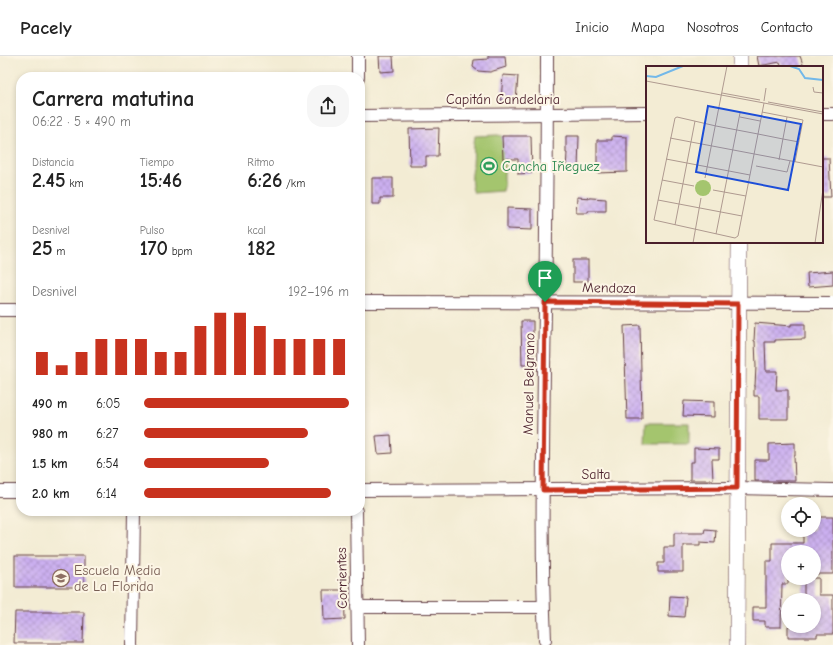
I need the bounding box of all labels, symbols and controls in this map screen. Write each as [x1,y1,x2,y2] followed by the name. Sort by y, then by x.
[20,17,72,39] text: Pacely
[575,19,609,36] text: Inicio
[631,19,665,36] text: Mapa
[687,19,739,36] text: Nosotros
[761,19,813,36] text: Contacto
[646,66,823,243] inset map
[307,85,349,127] button: share
[32,86,194,112] text: Carrera matutina
[446,91,560,108] street label: Capitán Candelaria
[32,114,131,129] text: 06:22 · 5 × 490 m
[32,156,74,169] text: Distancia
[140,156,174,169] text: Tiempo
[247,156,274,169] text: Ritmo
[479,156,499,176] sports icon: Cancha Iñeguez
[502,158,600,175] place label: Cancha Iñeguez
[32,169,66,192] text: 2.45
[140,169,182,192] text: 15:46
[247,169,282,192] text: 6:26
[66,177,84,190] text: km
[282,177,305,190] text: /km
[32,224,70,237] text: Desnivel
[140,224,164,237] text: Pulso
[247,224,266,237] text: kcal
[32,237,53,260] text: 25
[140,237,168,260] text: 170
[247,237,275,260] text: 182
[53,245,65,258] text: m
[168,245,192,258] text: bpm
[528,261,562,302] pin
[534,267,556,289] icon: arrive
[582,279,636,297] street label: Mendoza
[32,284,77,299] text: Desnivel
[288,284,349,299] text: 192–196 m
[520,333,538,435] street label: Manuel Belgrano
[32,396,67,411] text: 490 m
[96,396,120,411] text: 6:05
[32,426,68,441] text: 980 m
[96,426,118,441] text: 6:27
[32,456,68,471] text: 1.5 km
[96,456,119,471] text: 6:54
[582,466,610,483] street label: Salta
[32,486,70,501] text: 2.0 km
[96,486,117,501] text: 6:14
[781,497,821,633] map controls
[781,497,821,537] button: locate
[781,545,821,585] button: +
[333,547,351,609] street label: Corrientes
[74,562,161,595] place label: Escuela Media de La Florida
[51,568,71,588] school or university icon: Escuela Media de La Florida
[781,593,821,633] button: −

